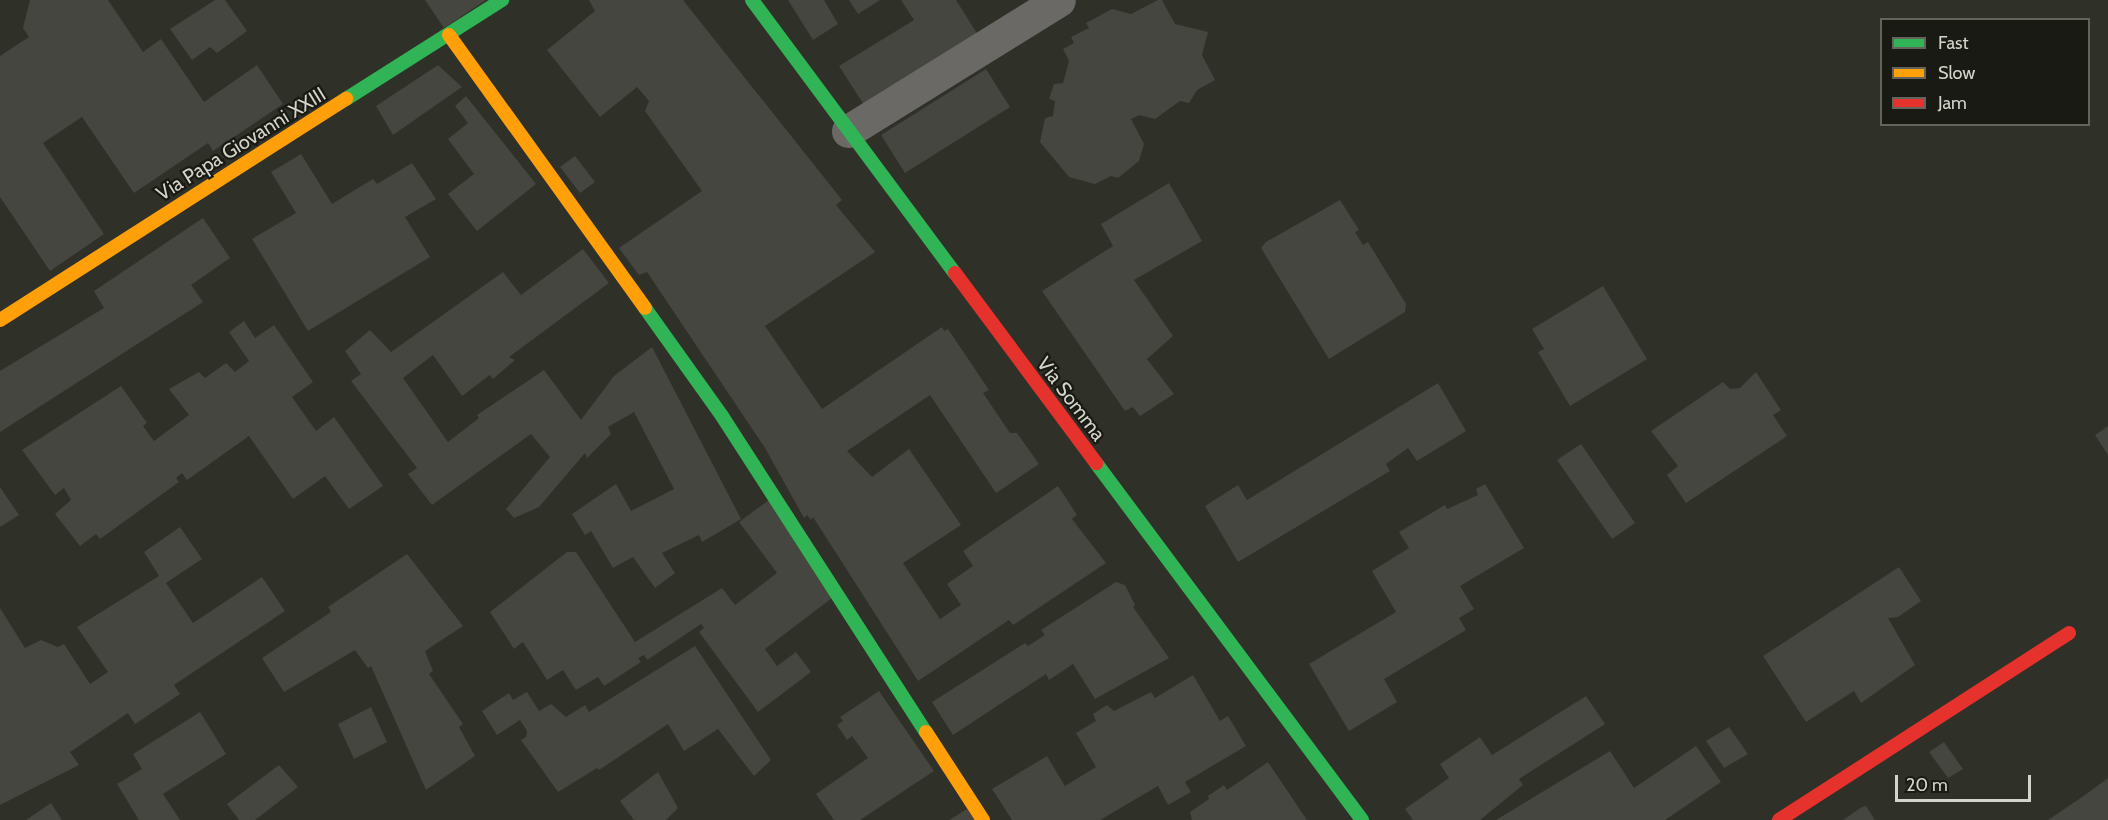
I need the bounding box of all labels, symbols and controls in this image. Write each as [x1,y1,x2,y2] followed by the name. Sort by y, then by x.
[1880,18,2090,126] legend
[1938,32,1969,54] text: Fast
[1938,62,1975,84] text: Slow
[152,82,330,206] street label: Via Papa Giovanni XXIII
[1938,92,1967,114] text: Jam
[1032,352,1110,446] street label: Via Somma
[1898,763,2034,801] scale bar
[1906,774,1948,796] text: 20 m

